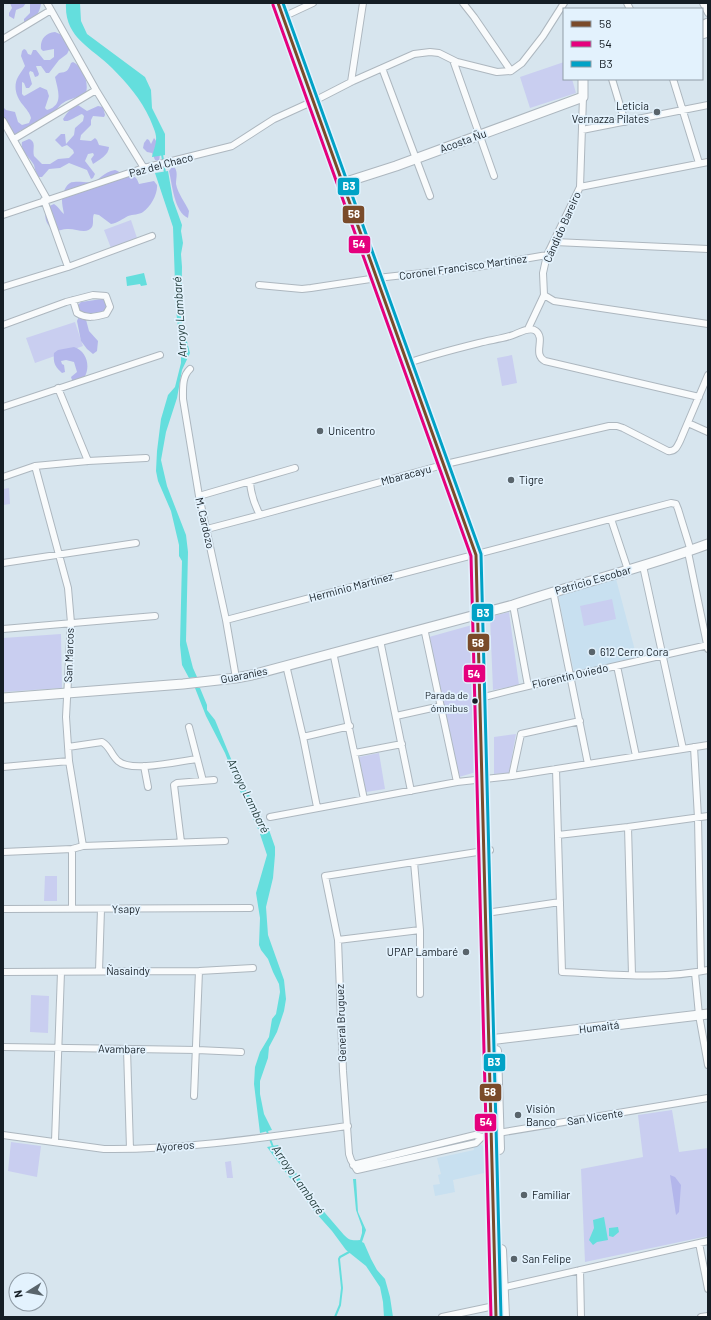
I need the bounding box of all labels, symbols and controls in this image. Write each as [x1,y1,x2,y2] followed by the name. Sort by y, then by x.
[563,8,703,80] legend
[599,16,611,30] text: 58
[599,36,612,50] text: 54
[599,56,613,70] text: B3
[572,99,649,125] place label: Leticia Vernazza Pilates
[652,107,662,117] marker: Leticia Vernazza Pilates
[438,126,488,155] street label: Acosta Ñu
[127,150,194,179] street label: Paz del Chaco
[337,177,360,196] line badge: B3
[343,179,355,192] text: B3
[540,189,583,264] street label: Cándido Bareiro
[342,205,365,224] line badge: 58
[348,207,360,220] text: 58
[348,235,371,254] line badge: 54
[353,237,366,250] text: 54
[398,251,528,282] street label: Coronel Francisco Martínez
[169,276,189,358] water label: Arroyo Lambaré
[328,424,375,437] place label: Unicentro
[315,426,325,436] marker: Unicentro
[379,462,432,487] street label: Mbaracayu
[519,473,544,486] place label: Tigre
[506,475,516,485] marker: Tigre
[193,496,218,550] street label: M. Cardozo
[553,562,633,597] street label: Patricio Escobar
[307,569,394,604] street label: Herminio Martínez
[471,603,494,622] line badge: B3
[477,606,489,619] text: B3
[61,627,76,682] street label: San Marcos
[467,633,490,652] line badge: 58
[472,636,484,649] text: 58
[600,645,668,658] place label: 612 Cerro Cora
[587,647,597,657] marker: 612 Cerro Cora
[531,660,609,691] street label: Florentín Oviedo
[220,664,268,685] street label: Guaraníes
[463,664,486,683] line badge: 54
[468,667,481,680] text: 54
[425,689,468,714] place label: Parada de ómnibus
[470,696,480,706] marker: Parada de ómnibus
[225,756,273,835] water label: Arroyo Lambaré
[112,902,140,915] street label: Ysapy
[387,945,458,958] place label: UPAP Lambaré
[461,947,471,957] marker: UPAP Lambaré
[106,964,150,977] street label: Ñasaindy
[333,984,348,1062] street label: General Bruguez
[578,1018,620,1035] street label: Humaitá
[98,1042,146,1055] street label: Avambare
[483,1053,506,1072] line badge: B3
[488,1055,500,1068] text: B3
[479,1083,502,1102] line badge: 58
[484,1085,496,1098] text: 58
[526,1102,556,1128] place label: Visión Banco
[566,1106,624,1127] street label: San Vicente
[513,1110,523,1120] marker: Visión Banco
[474,1113,497,1132] line badge: 54
[480,1115,493,1128] text: 54
[155,1138,195,1153] street label: Ayoreos
[270,1142,328,1217] water label: Arroyo Lambaré
[532,1188,570,1201] place label: Familiar
[519,1190,529,1200] marker: Familiar
[522,1252,571,1265] place label: San Felipe
[509,1254,519,1264] marker: San Felipe
[8,1272,48,1312] north arrow
[11,1289,25,1299] text: N

